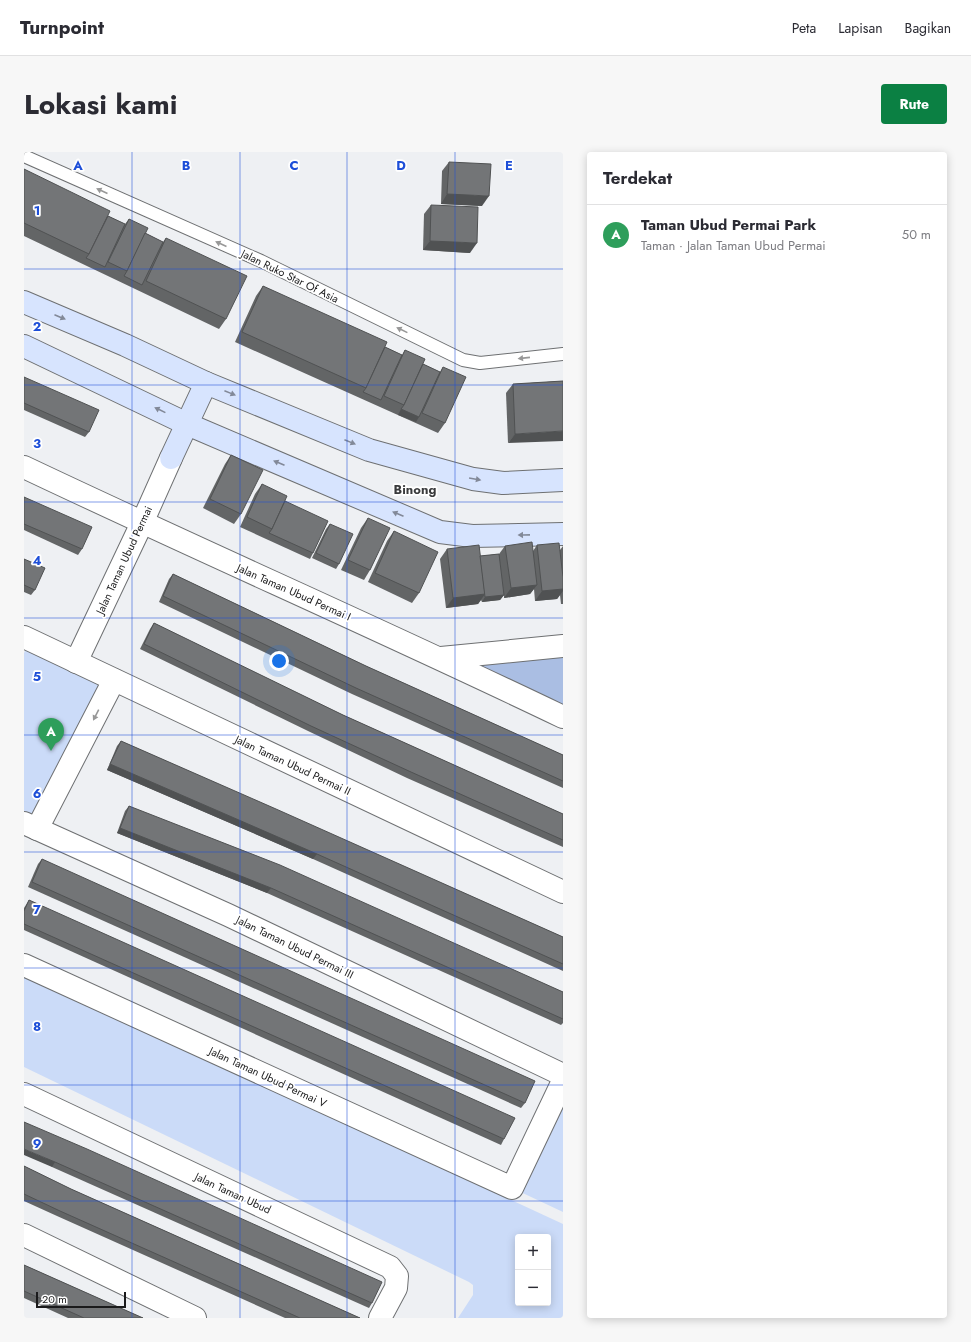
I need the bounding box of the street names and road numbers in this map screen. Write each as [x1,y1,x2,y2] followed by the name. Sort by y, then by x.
[237,245,341,307] street label: Jalan Ruko Star Of Asia
[91,503,156,618] street label: Jalan Taman Ubud Permai
[233,559,354,624] street label: Jalan Taman Ubud Permai I
[231,730,354,799] street label: Jalan Taman Ubud Permai II
[232,911,356,982] street label: Jalan Taman Ubud Permai III
[205,1042,330,1112] street label: Jalan Taman Ubud Permai V
[191,1168,274,1218] street label: Jalan Taman Ubud

